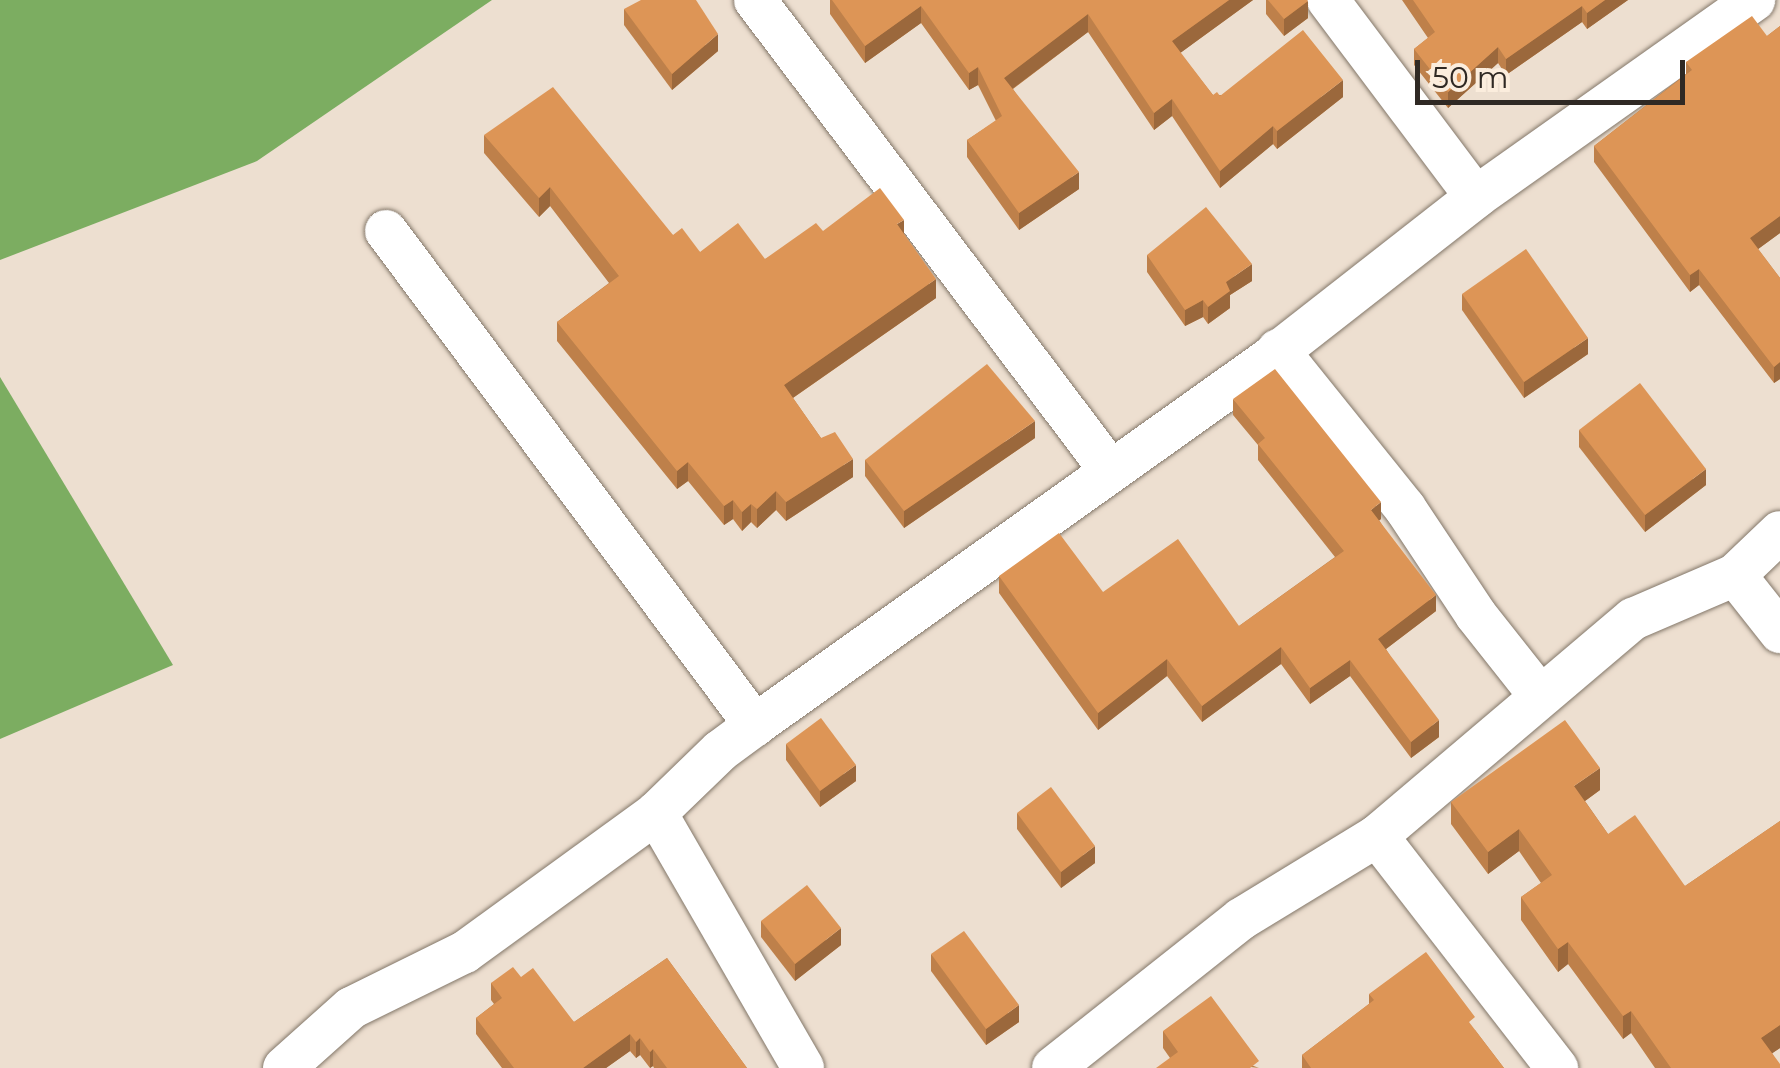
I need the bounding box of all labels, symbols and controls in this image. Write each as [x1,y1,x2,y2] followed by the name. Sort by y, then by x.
[1420,40,1690,102] scale bar
[1432,59,1509,96] text: 50 m

